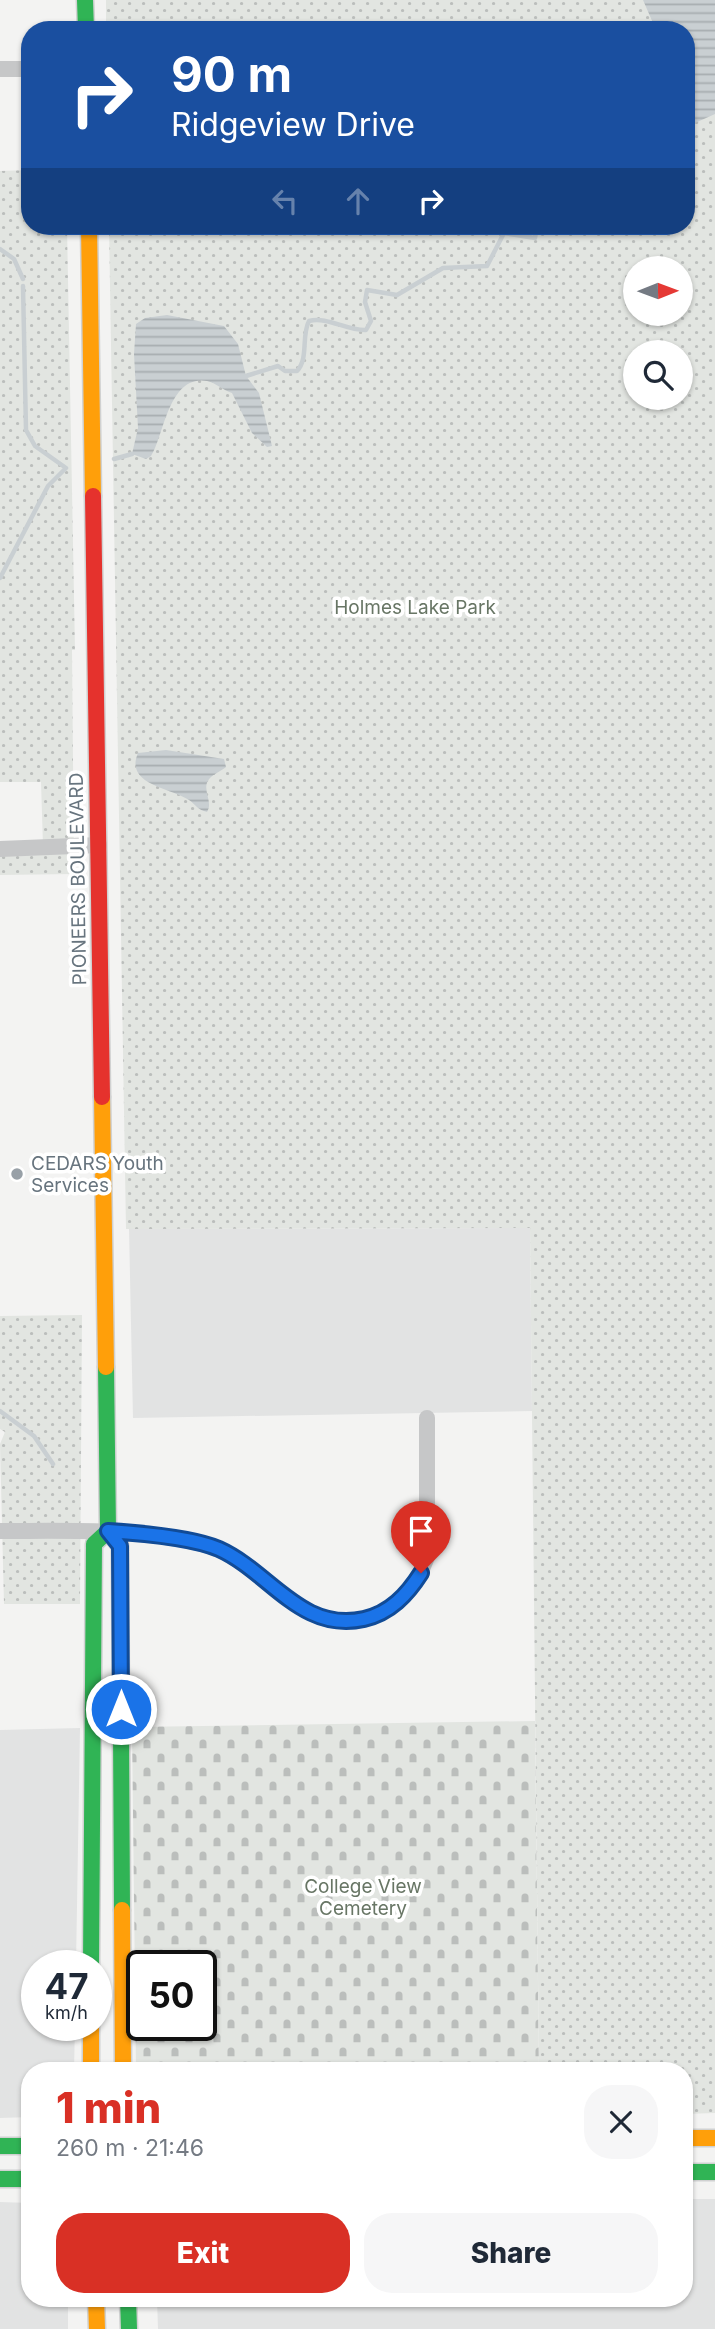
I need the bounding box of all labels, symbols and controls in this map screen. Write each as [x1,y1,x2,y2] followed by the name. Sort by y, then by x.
[171,45,292,104] text: 90 m
[56,49,147,140] icon: right
[171,105,415,144] text: Ridgeview Drive
[266,182,304,220] icon: left
[339,182,377,220] icon: ahead
[412,182,450,220] icon: right
[623,256,693,326] north arrow
[623,256,693,410] map controls
[623,340,693,410] button: search
[334,596,496,619] park label: Holmes Lake Park
[65,772,91,986] street label: PIONEERS BOULEVARD
[31,1152,164,1197] place label: CEDARS Youth Services
[9,1166,25,1182] marker: CEDARS Youth Services
[391,1501,451,1573] pin
[402,1512,440,1550] icon: arrive
[84,1672,158,1746] position arrow
[304,1875,422,1920] park label: College View Cemetery
[126,1950,217,2041] speed limit sign: 50
[44,1965,89,2007] text: 47
[45,2002,88,2023] text: km/h
[56,2082,161,2133] text: 1 min
[584,2085,658,2159] button: close
[56,2134,204,2162] text: 260 m · 21:46
[56,2213,350,2293] button: Exit
[364,2213,658,2293] button: Share

